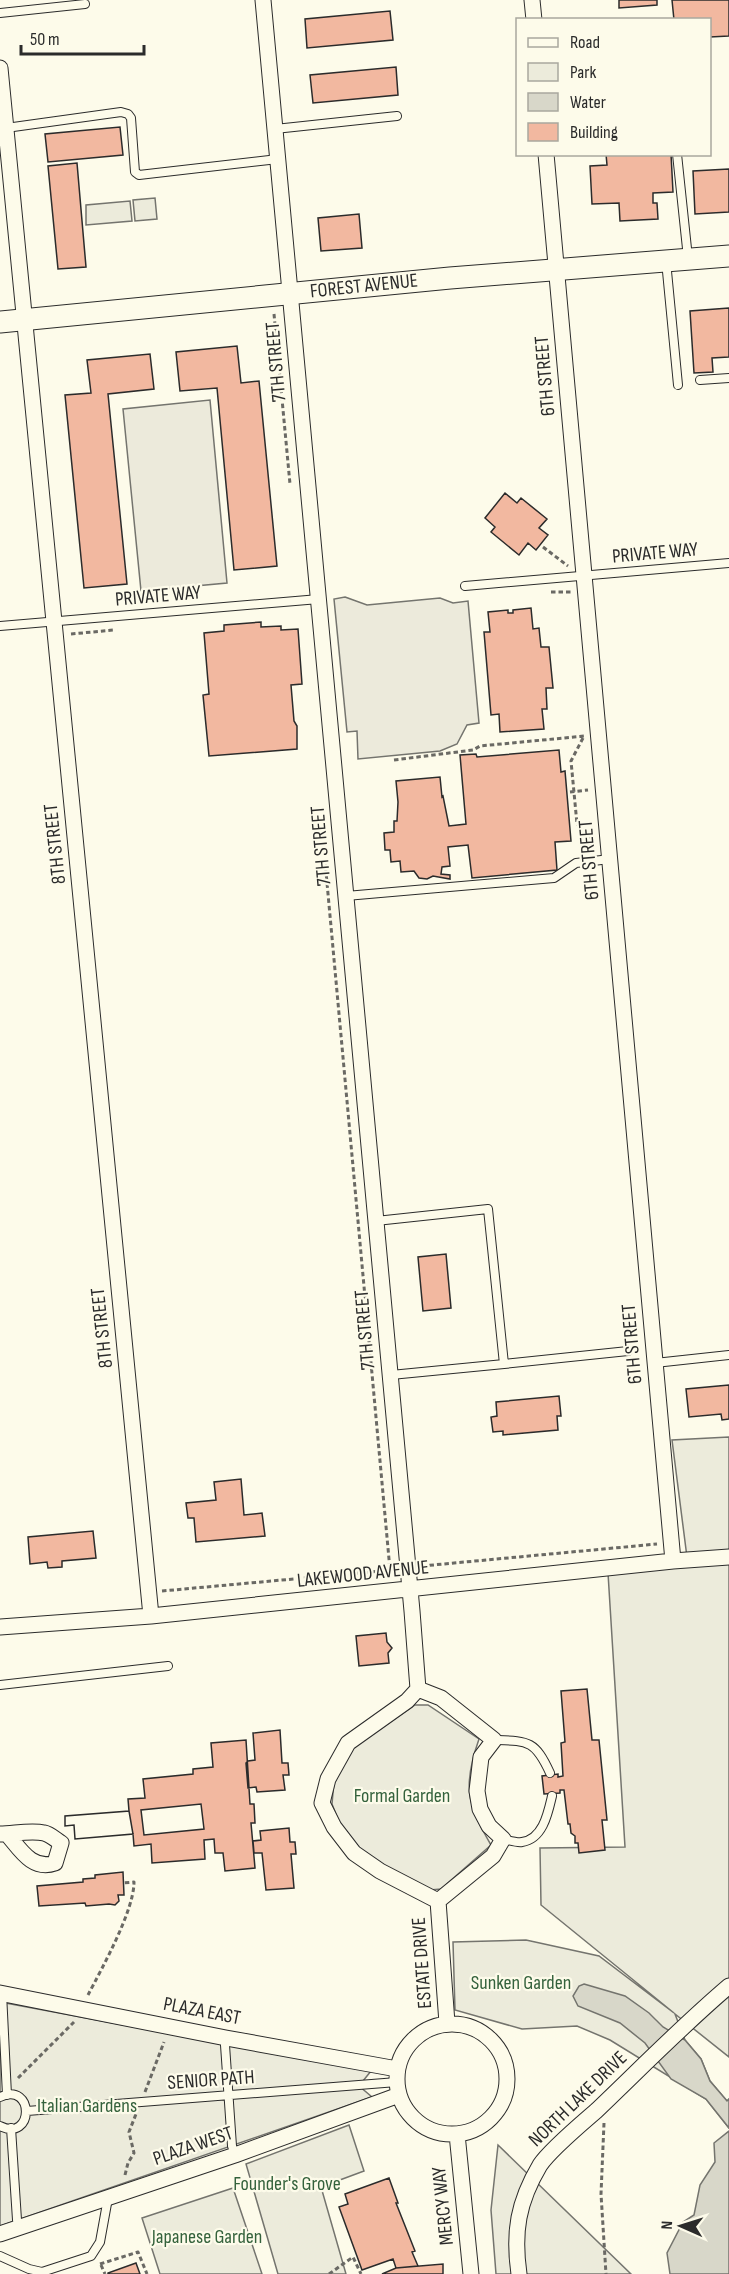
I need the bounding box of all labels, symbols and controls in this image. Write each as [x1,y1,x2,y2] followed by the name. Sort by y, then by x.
[21,18,144,56] scale bar
[516,18,711,156] legend
[30,29,60,50] text: 50 m
[570,32,600,53] text: Road
[570,62,596,83] text: Park
[570,92,606,113] text: Water
[570,122,618,143] text: Building
[309,268,419,304] street label: FOREST AVENUE
[261,321,291,403] street label: 7TH STREET
[530,335,560,417] street label: 6TH STREET
[611,537,700,569] street label: PRIVATE WAY
[114,580,203,612] street label: PRIVATE WAY
[39,803,71,885] street label: 8TH STREET
[306,805,336,887] street label: 7TH STREET
[574,819,604,901] street label: 6TH STREET
[86,1287,118,1369] street label: 8TH STREET
[350,1289,380,1371] street label: 7TH STREET
[617,1303,647,1385] street label: 6TH STREET
[296,1555,430,1593] street label: LAKEWOOD AVENUE
[354,1784,450,1808] park label: Formal Garden
[407,1916,437,2010] street label: ESTATE DRIVE
[471,1971,571,1995] park label: Sunken Garden
[161,1992,243,2030] street label: PLAZA EAST
[524,2046,632,2152] street label: NORTH LAKE DRIVE
[167,2065,255,2095] street label: SENIOR PATH
[37,2094,137,2118] park label: Italian Gardens
[150,2121,236,2171] street label: PLAZA WEST
[427,2165,459,2246] street label: MERCY WAY
[233,2172,341,2196] park label: Founder's Grove
[651,2196,711,2256] north arrow
[658,2221,677,2230] text: N
[151,2225,262,2249] park label: Japanese Garden

